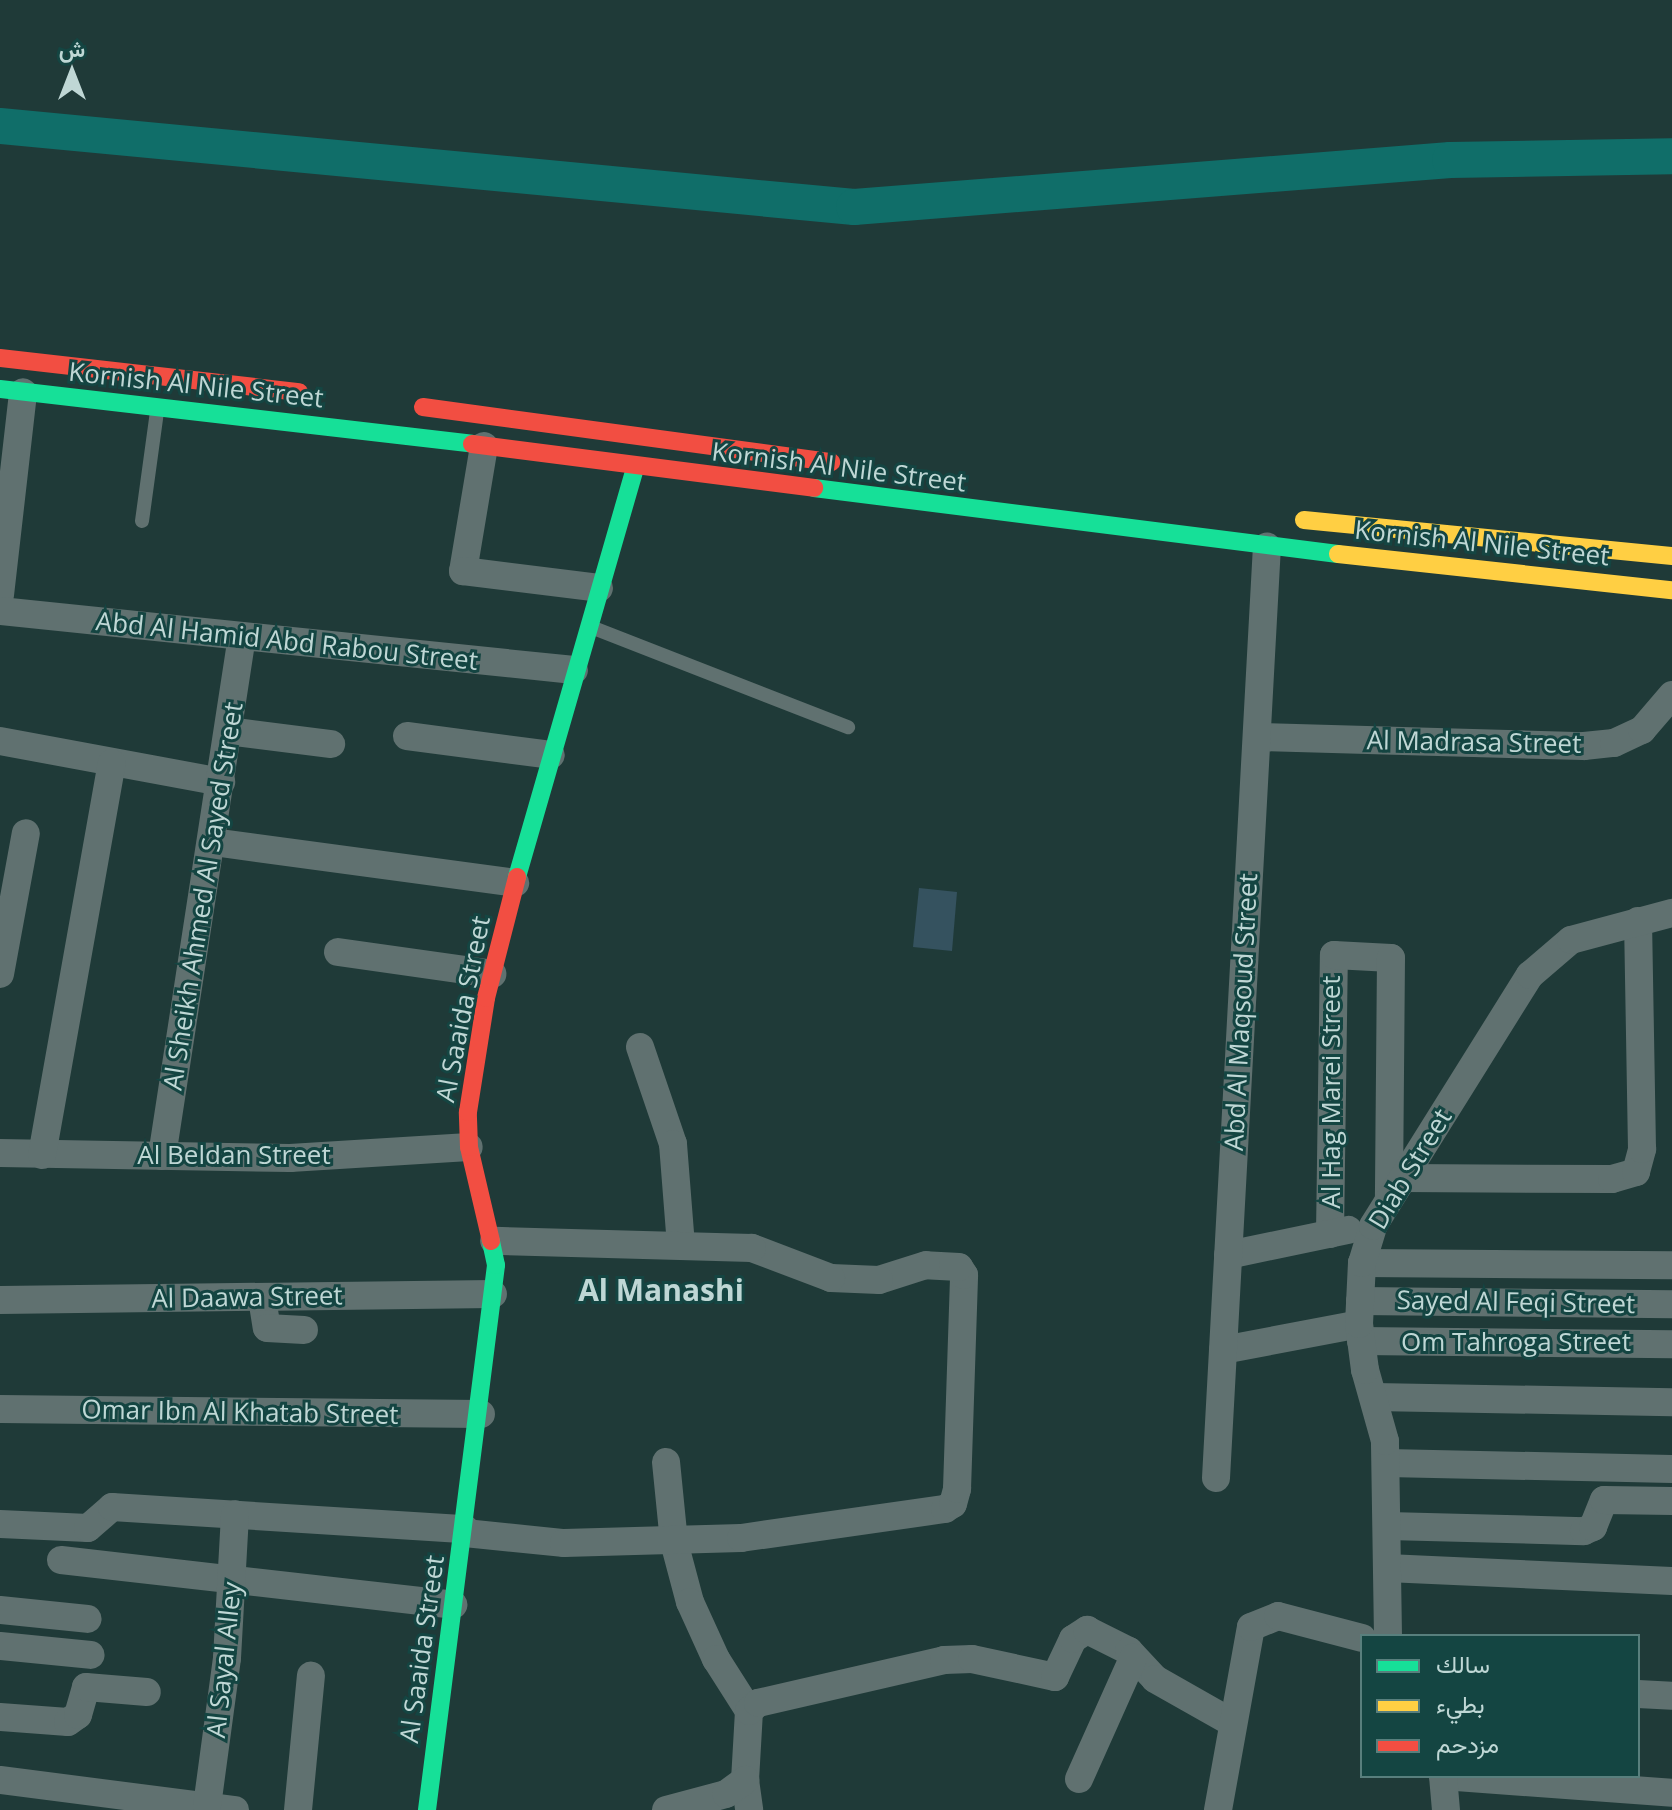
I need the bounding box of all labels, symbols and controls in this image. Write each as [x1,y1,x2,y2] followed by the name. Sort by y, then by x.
[32,32,112,112] north arrow
[59,33,85,63] text: ش
[67,356,325,414] street label: Kornish Al Nile Street
[710,436,968,498] street label: Kornish Al Nile Street
[1353,514,1611,572] street label: Kornish Al Nile Street
[94,605,480,677] street label: Abd Al Hamid Abd Rabou Street
[157,700,249,1092] street label: Al Sheikh Ahmed Al Sayed Street
[1366,725,1582,759] street label: Al Madrasa Street
[1218,872,1264,1152] street label: Abd Al Maqsoud Street
[430,913,496,1105] street label: Al Saaida Street
[1315,975,1347,1209] street label: Al Hag Marei Street
[1362,1103,1458,1235] street label: Diab Street
[137,1139,331,1171] street label: Al Beldan Street
[578,1272,744,1308] district label: Al Manashi
[151,1280,343,1314] street label: Al Daawa Street
[1396,1284,1636,1320] street label: Sayed Al Feqi Street
[1401,1326,1631,1358] street label: Om Tahroga Street
[81,1394,399,1430] street label: Omar Ibn Al Khatab Street
[393,1553,451,1745] street label: Al Saaida Street
[200,1581,248,1739] street label: Al Sayal Alley
[1360,1634,1640,1778] legend
[1436,1647,1490,1680] text: سالك
[1436,1687,1485,1720] text: بطيء
[1436,1727,1499,1760] text: مزدحم

